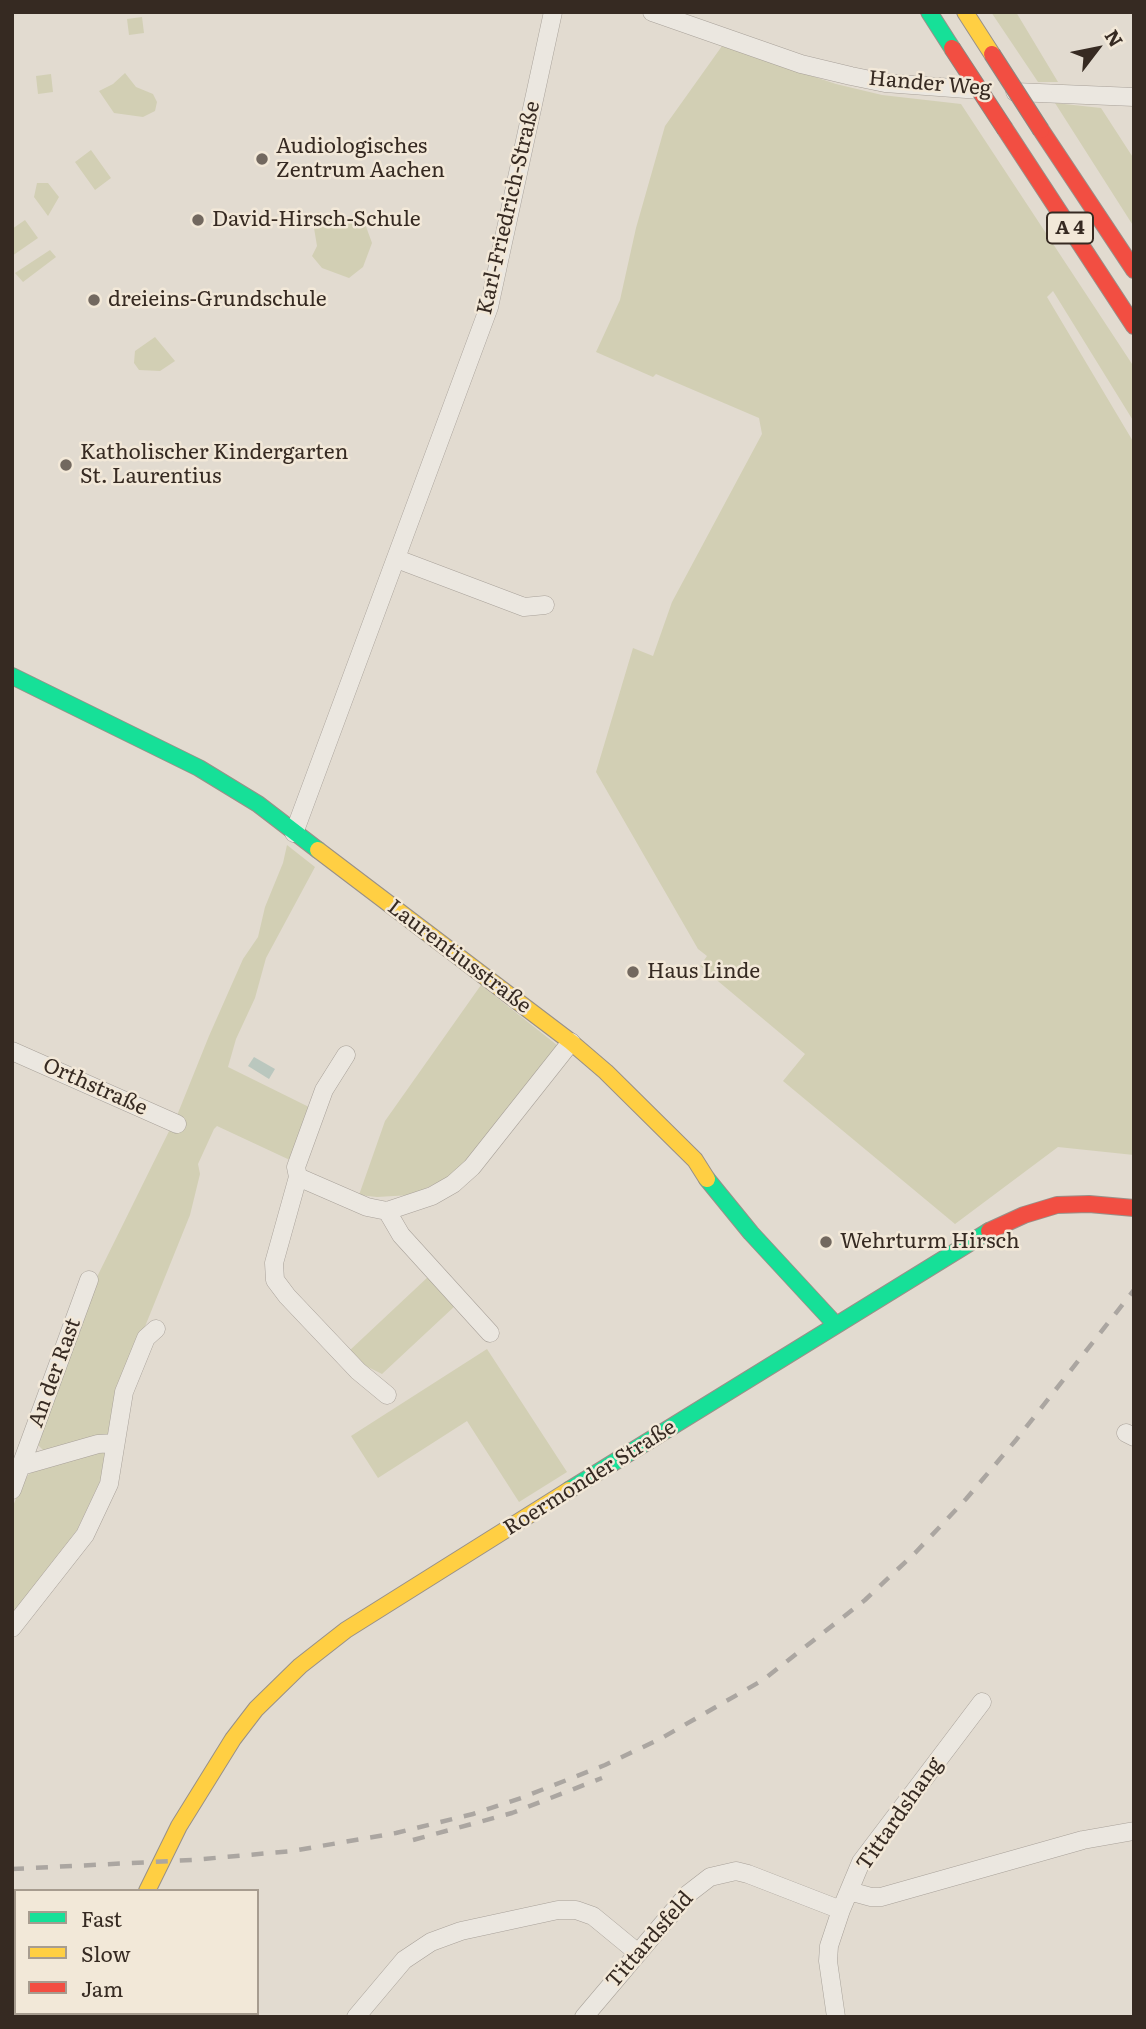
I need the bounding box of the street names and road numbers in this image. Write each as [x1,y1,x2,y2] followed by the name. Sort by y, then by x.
[867,66,993,102] street label: Hander Weg
[472,99,546,317] street label: Karl-Friedrich-Straße
[1047,212,1093,244] road number: A 4
[382,895,536,1019] street label: Laurentiusstraße
[39,1053,151,1121] street label: Orthstraße
[24,1315,86,1431] street label: An der Rast
[499,1415,681,1541] street label: Roermonder Straße
[852,1753,948,1875] street label: Tittardshang
[601,1887,699,1993] street label: Tittardsfeld

